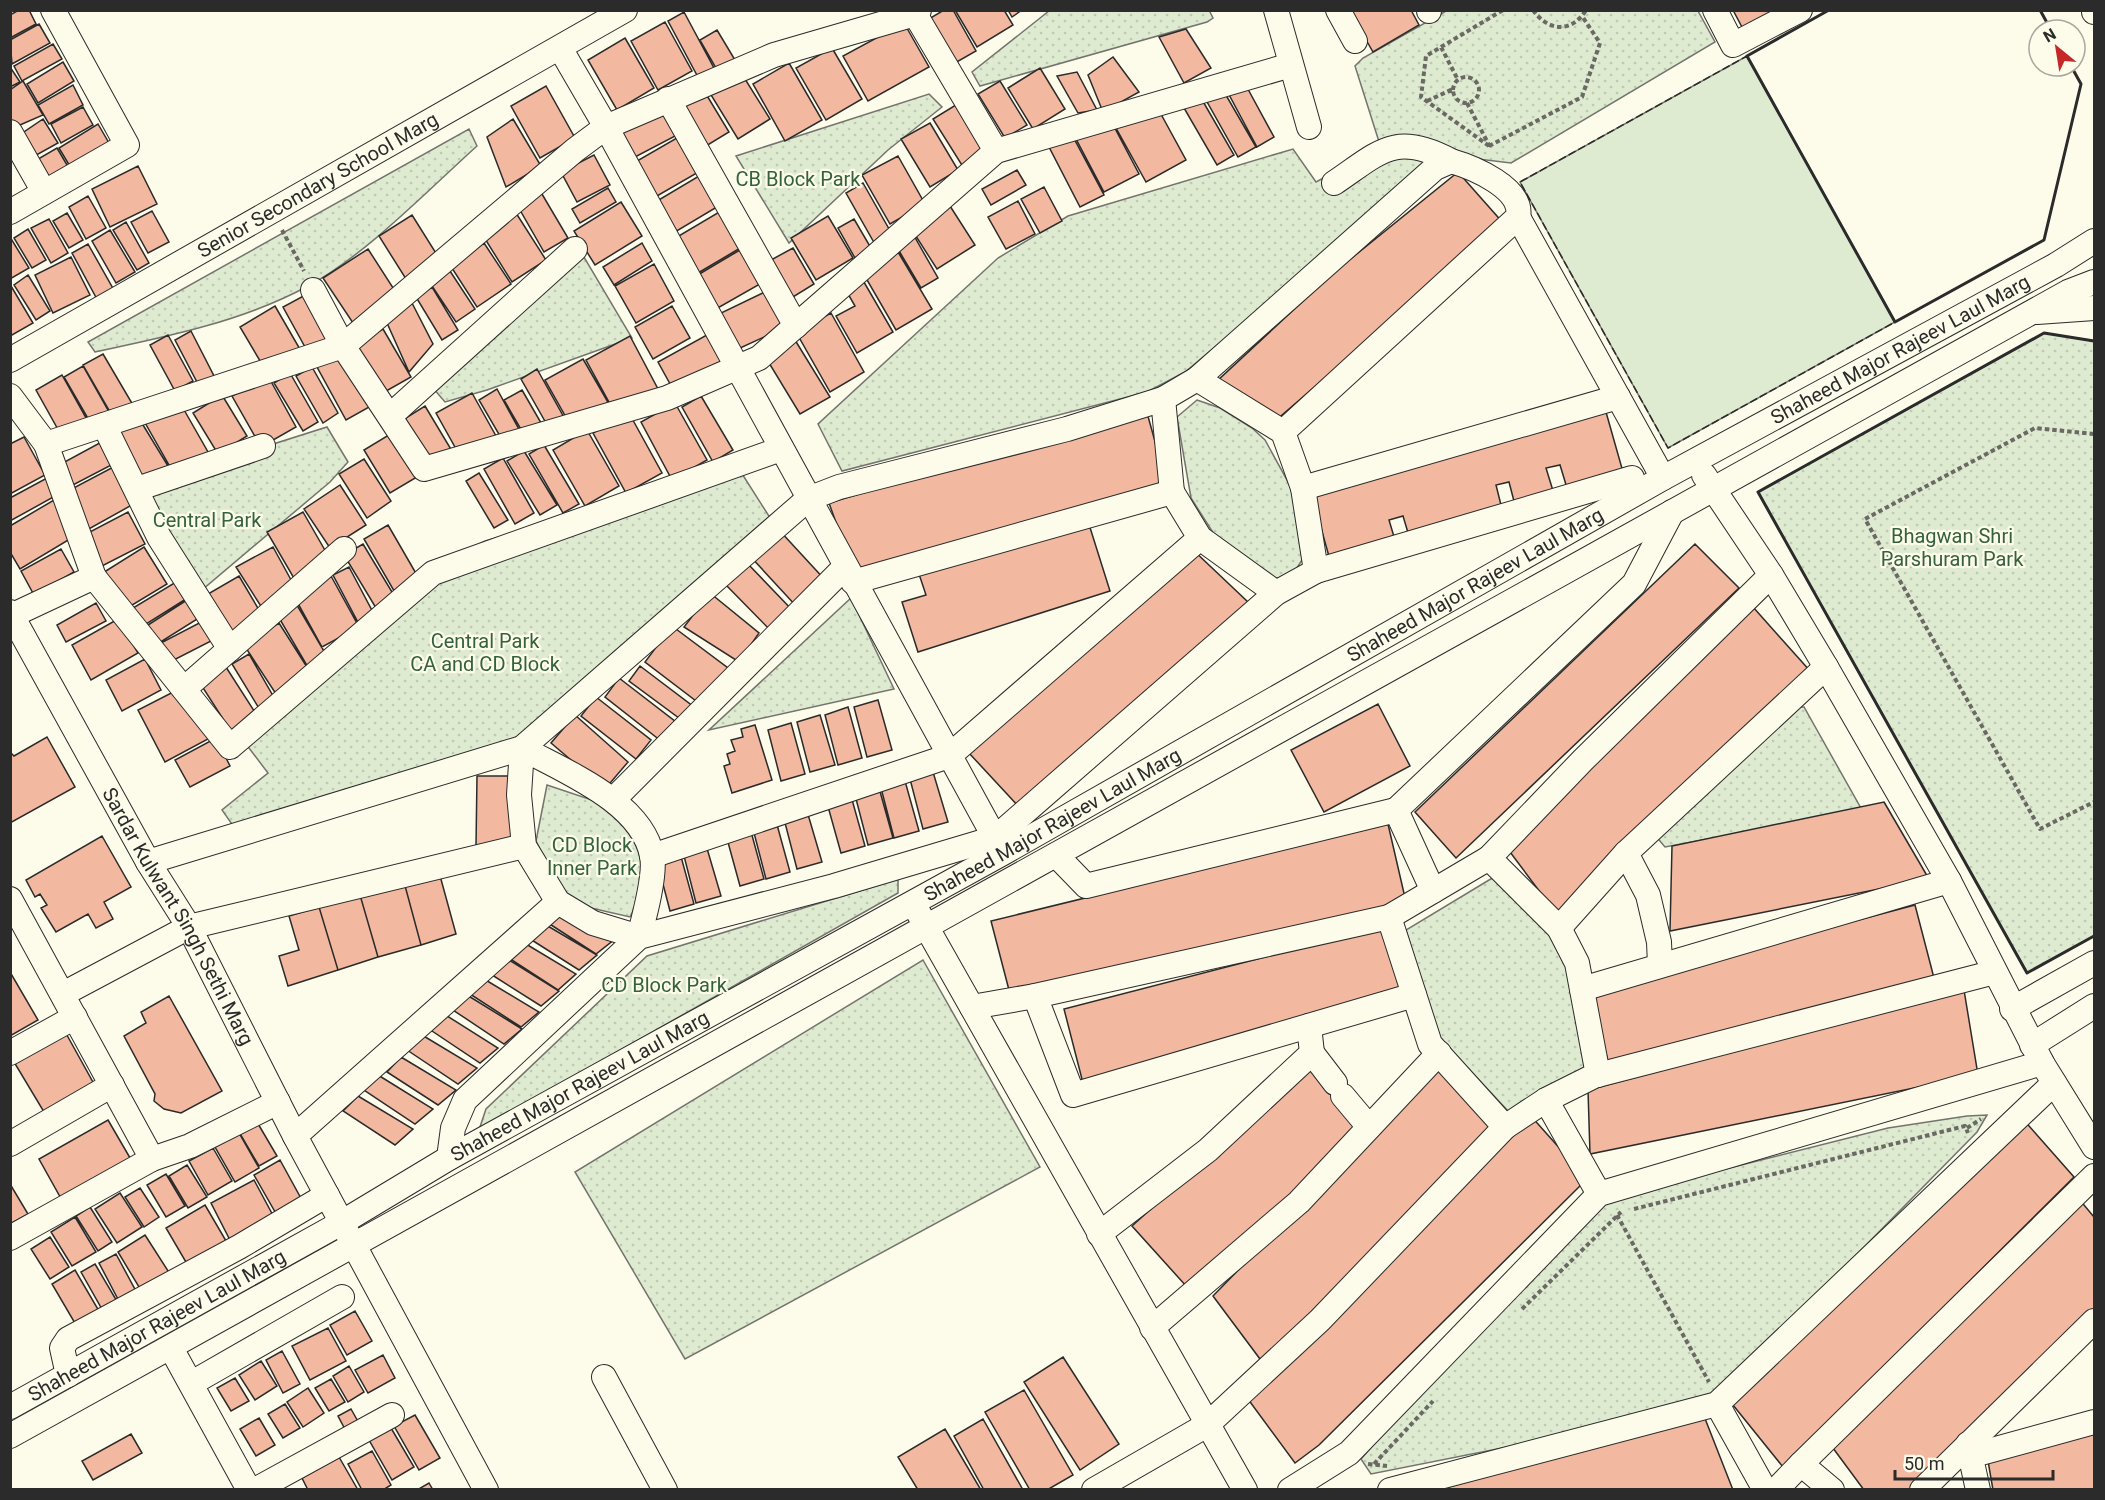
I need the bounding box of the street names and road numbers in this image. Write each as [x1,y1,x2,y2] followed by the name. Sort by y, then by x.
[193,107,442,263] street label: Senior Secondary School Marg
[1766,270,2034,429] street label: Shaheed Major Rajeev Laul Marg
[1343,503,1607,667] street label: Shaheed Major Rajeev Laul Marg
[920,743,1185,906] street label: Shaheed Major Rajeev Laul Marg
[97,783,259,1049] street label: Sardar Kulwant Singh Sethi Marg
[446,1005,713,1167] street label: Shaheed Major Rajeev Laul Marg
[24,1244,290,1407] street label: Shaheed Major Rajeev Laul Marg

